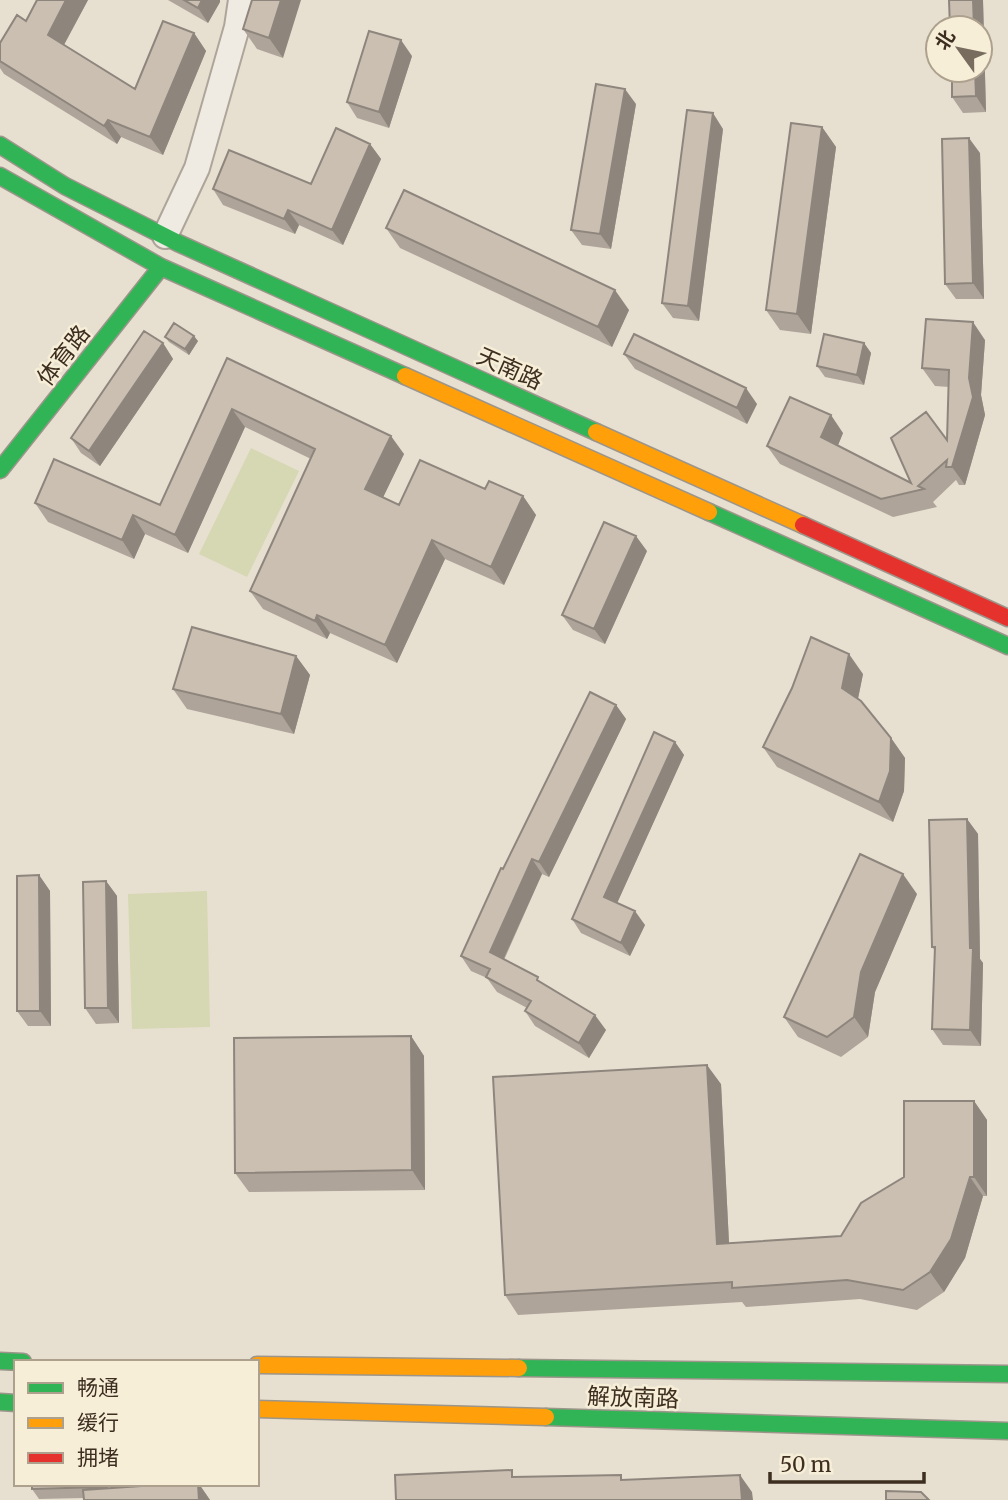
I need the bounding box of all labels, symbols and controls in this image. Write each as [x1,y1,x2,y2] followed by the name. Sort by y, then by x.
[924,14,994,84] north arrow
[930,25,960,54] text: 北
[30,319,96,391] street label: 体育路
[473,341,547,395] street label: 天南路
[14,1360,259,1486] legend
[77,1374,119,1401] text: 畅通
[587,1381,679,1413] street label: 解放南路
[77,1409,119,1436] text: 缓行
[770,1440,924,1484] scale bar
[77,1444,119,1471] text: 拥堵
[780,1451,831,1478] text: 50 m

